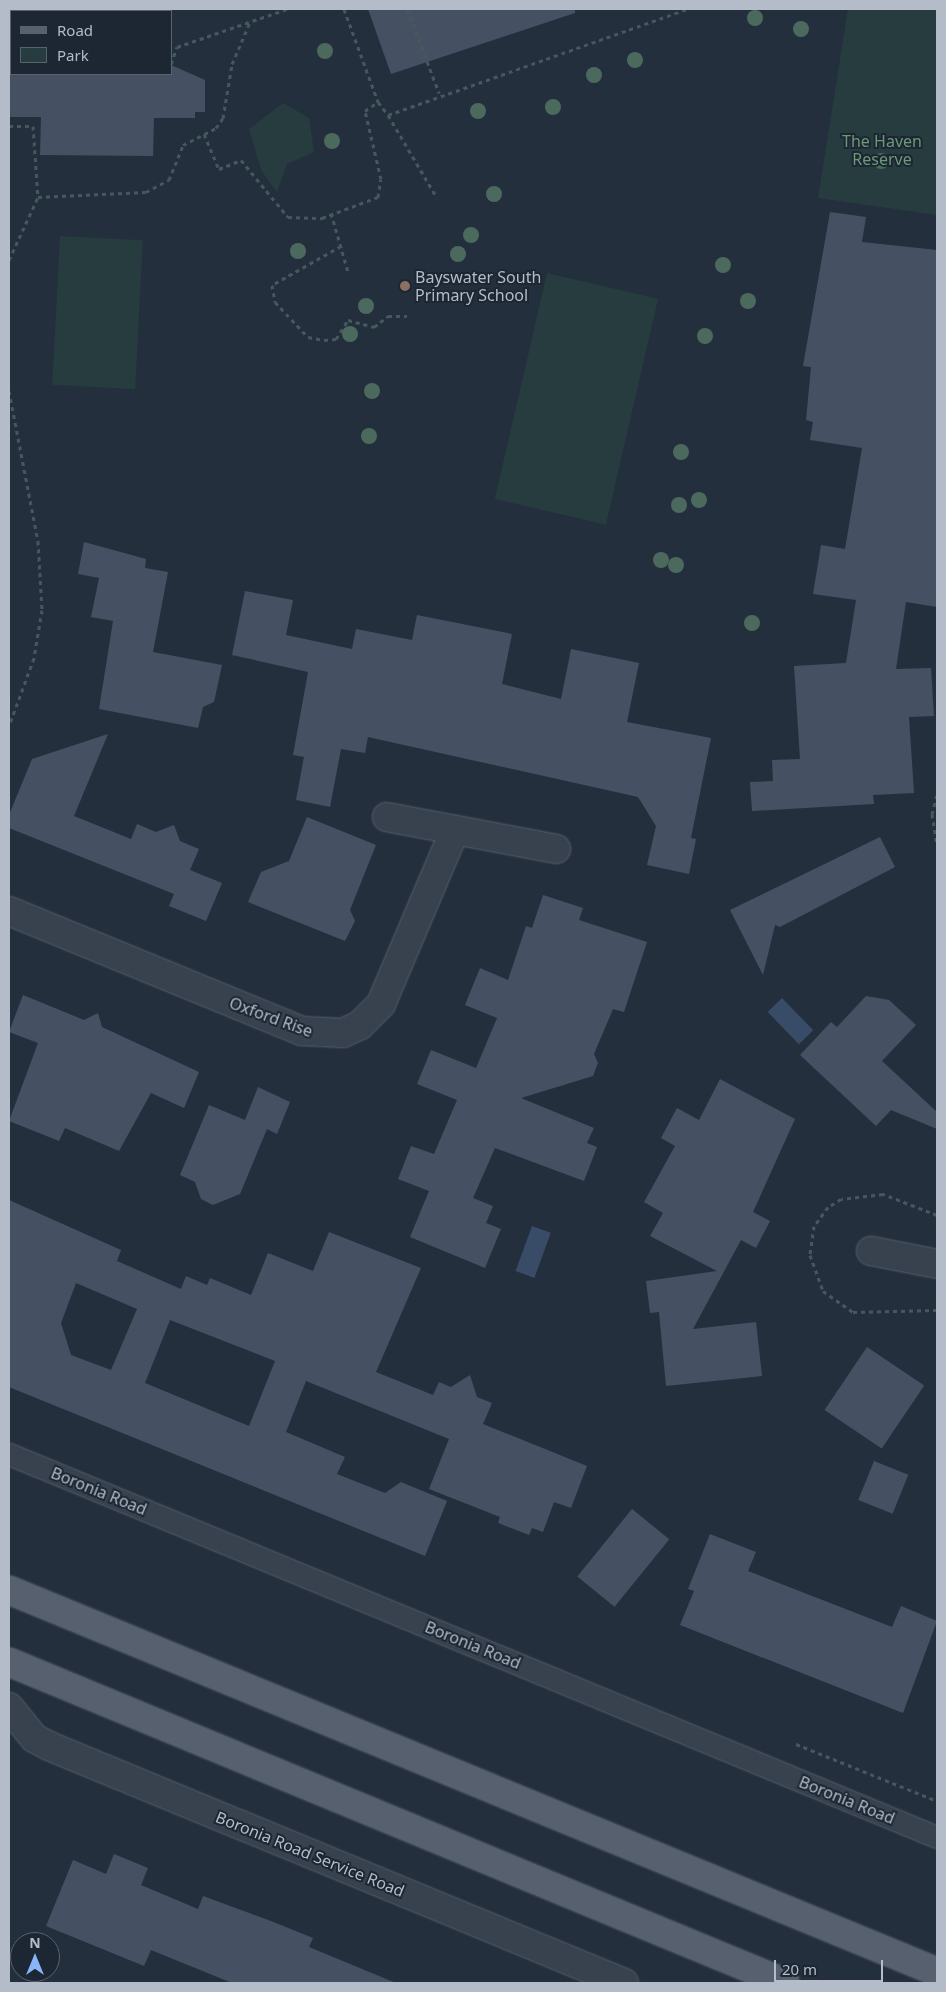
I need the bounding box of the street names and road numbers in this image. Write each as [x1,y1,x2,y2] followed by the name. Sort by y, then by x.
[227,993,315,1041] street label: Oxford Rise
[48,1463,150,1519] street label: Boronia Road
[422,1617,524,1673] street label: Boronia Road
[796,1772,898,1828] street label: Boronia Road
[213,1807,407,1901] street label: Boronia Road Service Road

